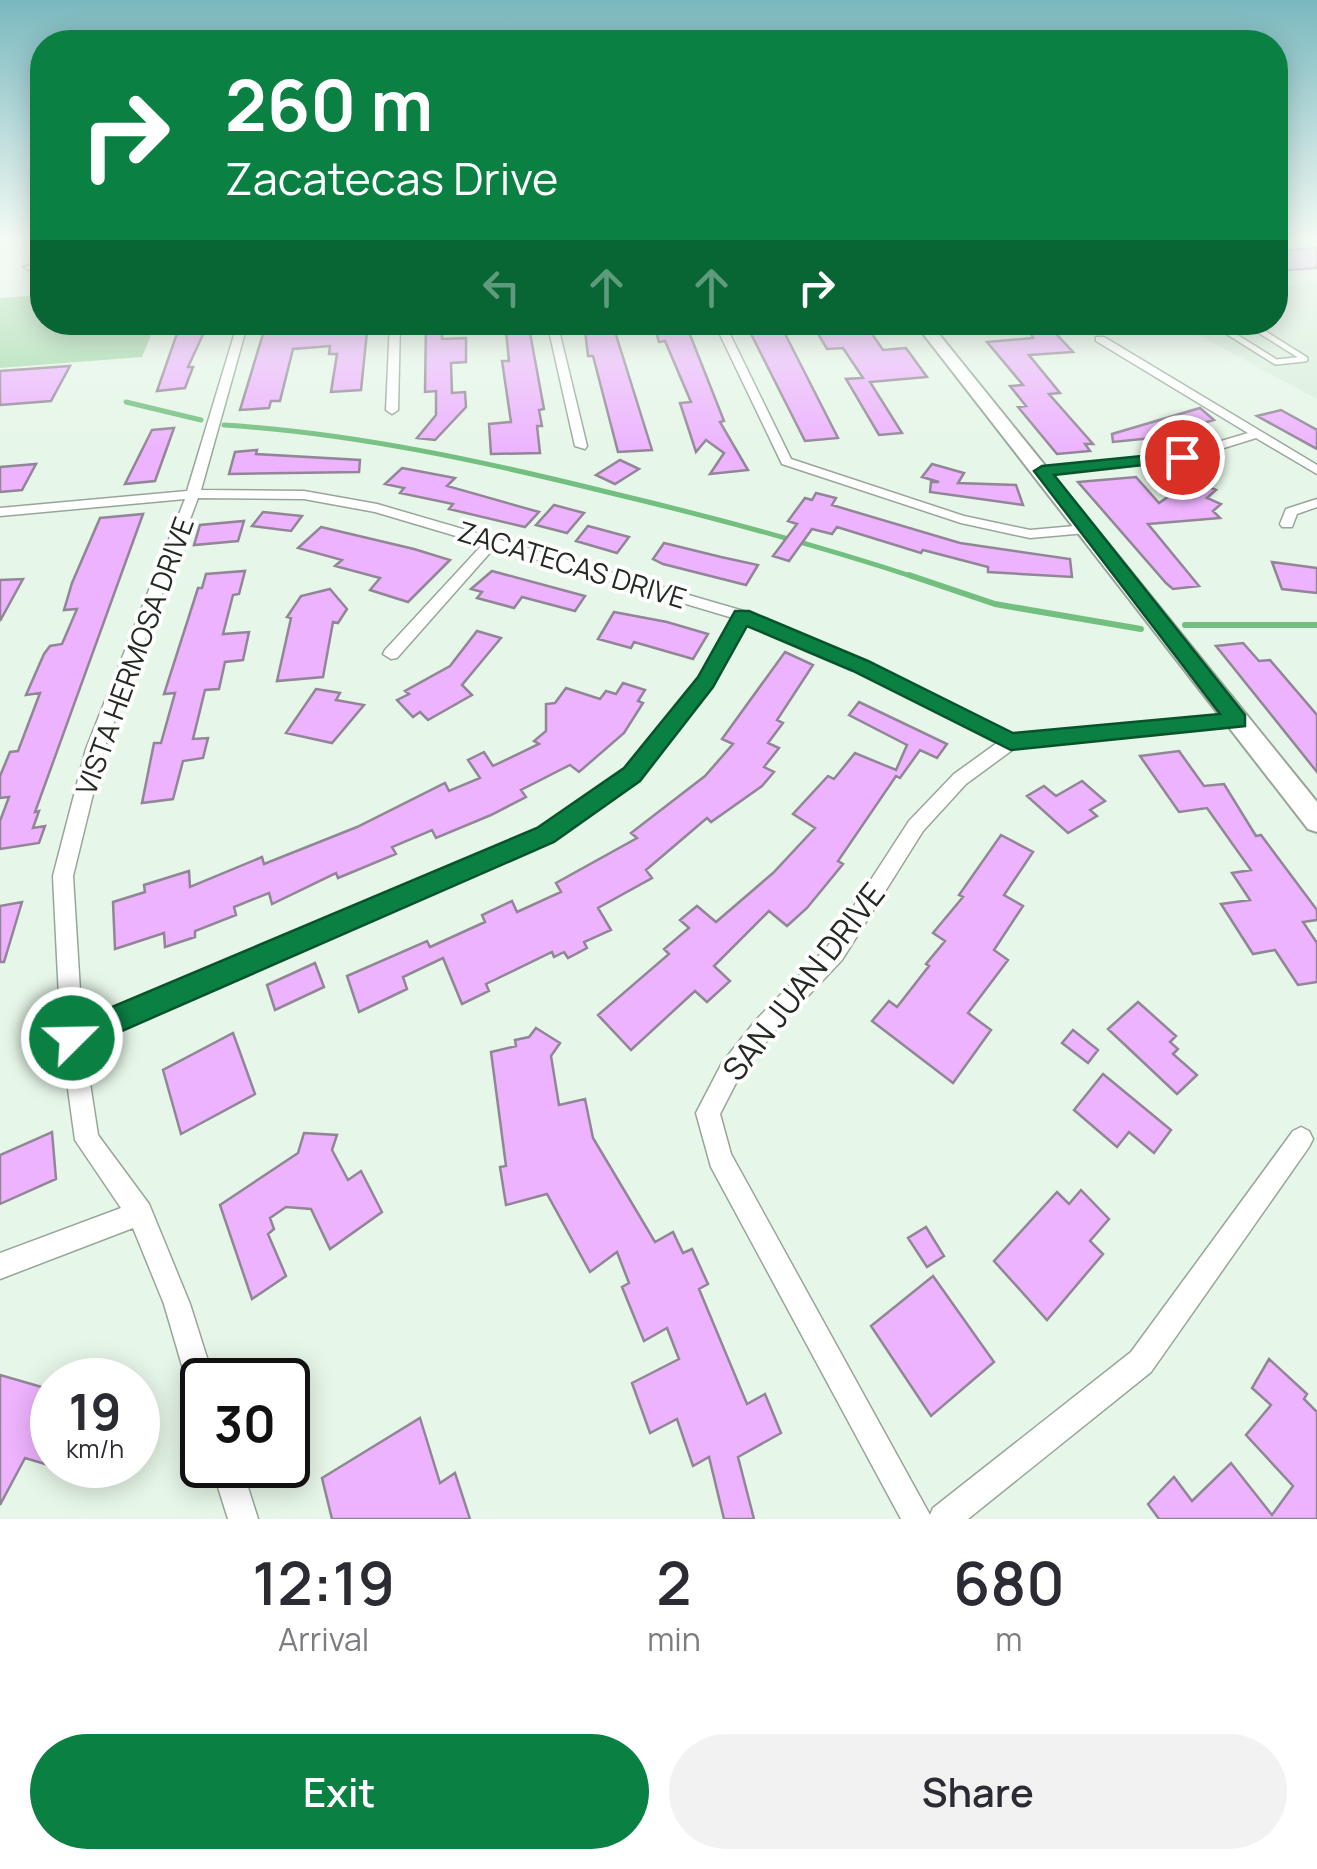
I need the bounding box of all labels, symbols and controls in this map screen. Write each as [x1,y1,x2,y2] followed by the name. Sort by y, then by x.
[225,56,433,152] text: 260 m
[60,70,190,200] icon: right
[225,147,558,209] text: Zacatecas Drive
[474,260,529,315] icon: left
[579,260,634,315] icon: ahead
[684,260,739,315] icon: ahead
[789,260,844,315] icon: right
[1140,415,1225,500] pin
[1155,430,1210,485] icon: arrive
[66,511,202,800] street label: VISTA HERMOSA DRIVE
[453,511,691,617] street label: ZACATECAS DRIVE
[712,873,894,1089] street label: SAN JUAN DRIVE
[20.0,986,124.0,1090] position arrow
[180,1358,310,1488] speed limit sign: 30
[69,1377,121,1445] text: 19
[66,1431,124,1466] text: km/h
[252,1541,395,1623] text: 12:19
[656,1541,692,1623] text: 2
[953,1541,1065,1623] text: 680
[278,1617,369,1661] text: Arrival
[647,1617,701,1661] text: min
[995,1617,1022,1661] text: m
[30,1734,649,1849] button: Exit
[669,1734,1287,1849] button: Share

